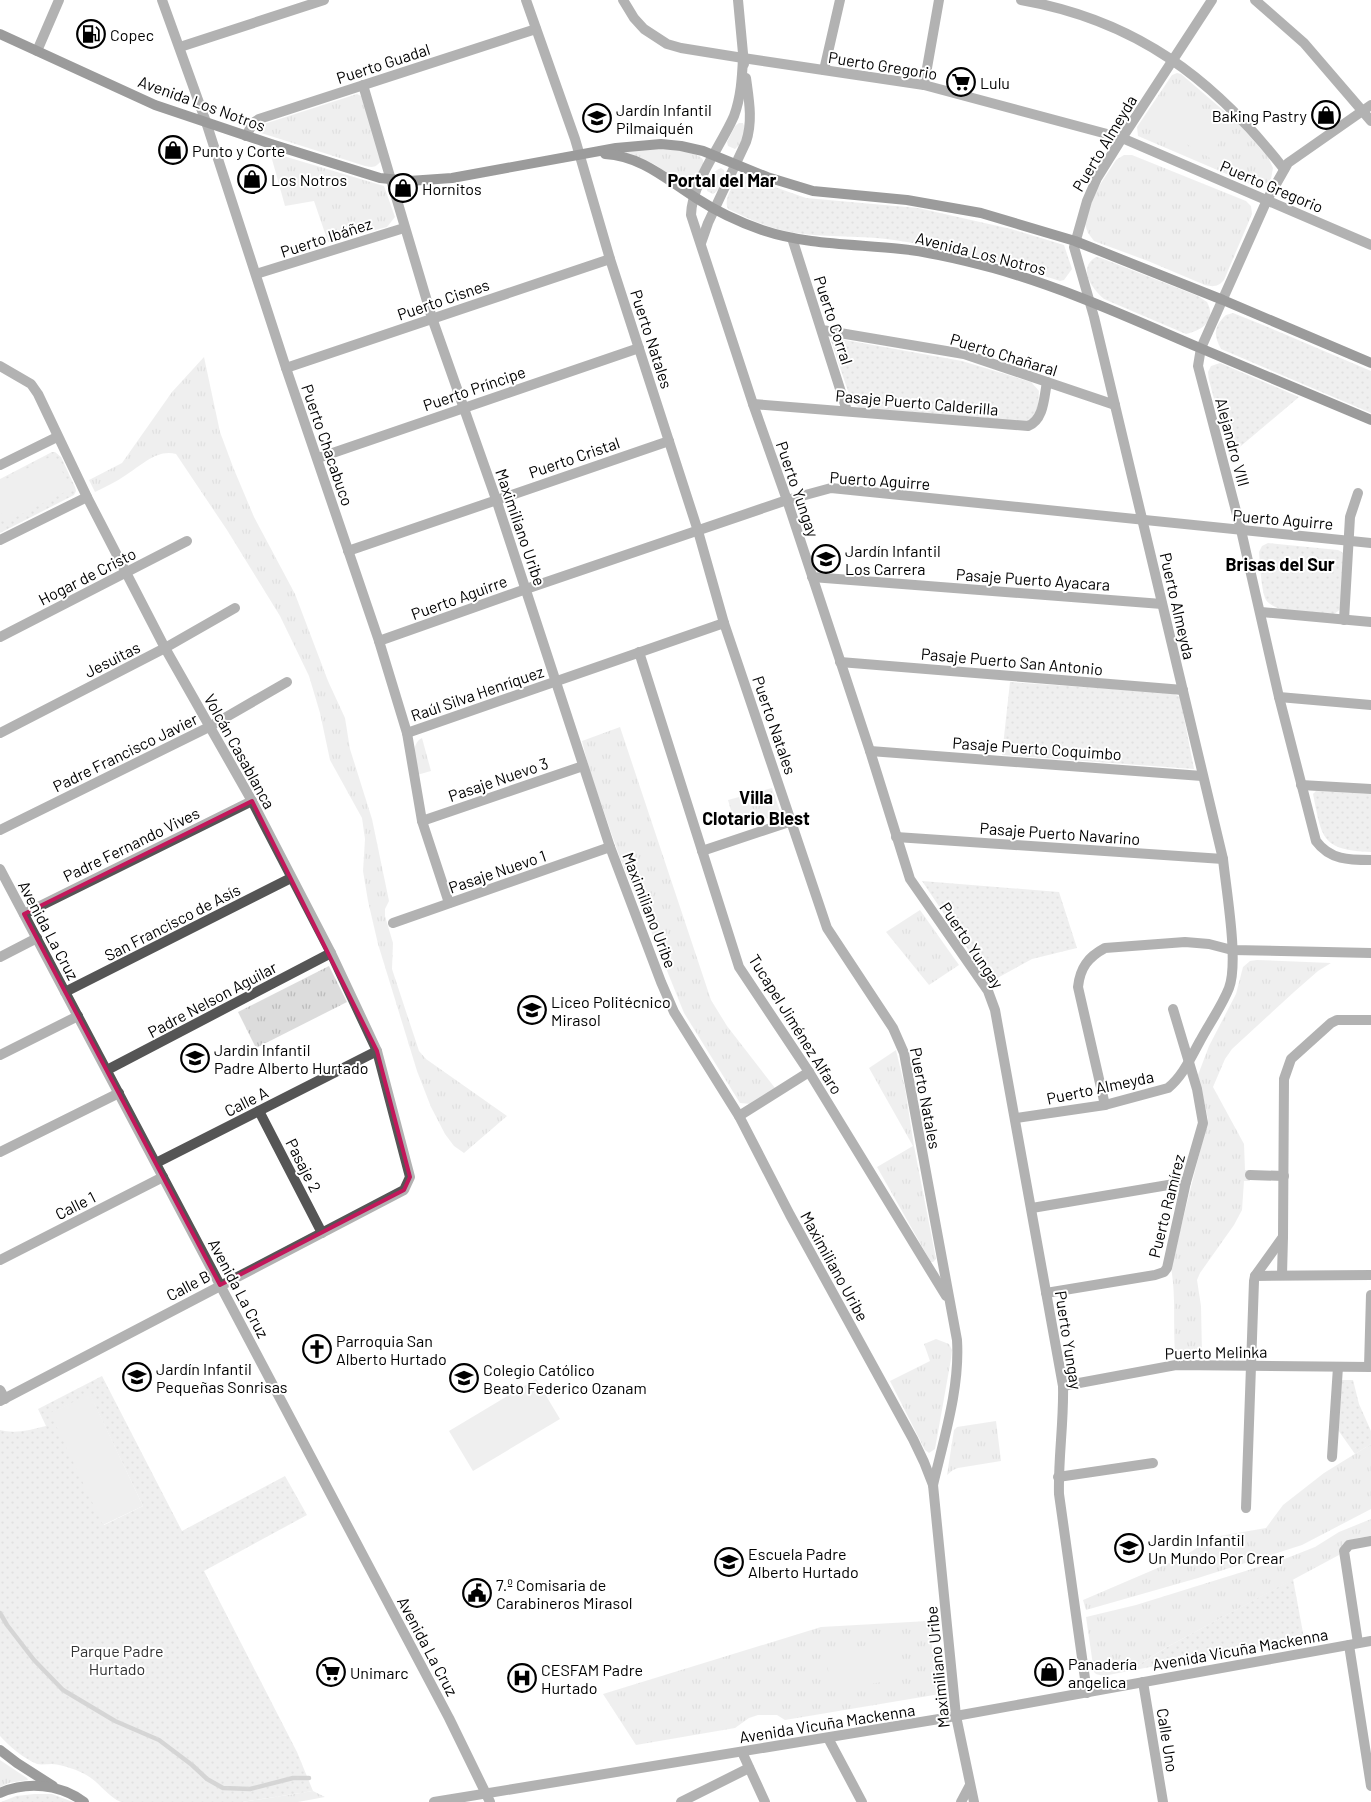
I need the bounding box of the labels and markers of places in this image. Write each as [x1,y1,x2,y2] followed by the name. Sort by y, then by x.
[76,19,106,49] fuel station icon: Copec
[110,25,154,44] place label: Copec
[946,67,976,97] supermarket icon: Lulu
[980,73,1010,92] place label: Lulu
[616,100,712,137] place label: Jardín Infantil Pilmaiquén
[1311,100,1341,130] shop icon: Baking Pastry
[582,103,612,133] school or university icon: Jardín Infantil Pilmaiquén
[1212,106,1308,125] place label: Baking Pastry
[158,135,188,165] shop icon: Punto y Corte
[192,141,285,160] place label: Punto y Corte
[237,164,267,194] shop icon: Los Notros
[271,170,347,189] place label: Los Notros
[388,173,418,203] shop icon: Hornitos
[422,179,482,198] place label: Hornitos
[845,541,941,578] place label: Jardín Infantil Los Carrera
[811,544,841,574] school or university icon: Jardín Infantil Los Carrera
[551,992,671,1029] place label: Liceo Politécnico Mirasol
[517,995,547,1025] school or university icon: Liceo Politécnico Mirasol
[214,1040,368,1077] place label: Jardin Infantil Padre Alberto Hurtado
[180,1043,210,1073] school or university icon: Jardin Infantil Padre Alberto Hurtado
[336,1331,447,1368] place label: Parroquia San Alberto Hurtado
[302,1334,332,1364] church icon: Parroquia San Alberto Hurtado
[156,1359,288,1396] place label: Jardín Infantil Pequeñas Sonrisas
[483,1360,647,1397] place label: Colegio Católico Beato Federico Ozanam
[122,1362,152,1392] school or university icon: Jardín Infantil Pequeñas Sonrisas
[449,1363,479,1393] school or university icon: Colegio Católico Beato Federico Ozanam
[1148,1530,1284,1567] place label: Jardin Infantil Un Mundo Por Crear
[1114,1533,1144,1563] school or university icon: Jardin Infantil Un Mundo Por Crear
[748,1544,859,1581] place label: Escuela Padre Alberto Hurtado
[714,1547,744,1577] school or university icon: Escuela Padre Alberto Hurtado
[496,1575,633,1612] place label: 7.º Comisaria de Carabineros Mirasol
[462,1578,492,1608] public building icon: 7.º Comisaria de Carabineros Mirasol
[1068,1654,1137,1691] place label: Panadería angelica
[316,1657,346,1687] supermarket icon: Unimarc
[1034,1657,1064,1687] shop icon: Panadería angelica
[541,1660,643,1697] place label: CESFAM Padre Hurtado
[350,1663,409,1682] place label: Unimarc
[507,1663,537,1693] hospital icon: CESFAM Padre Hurtado

